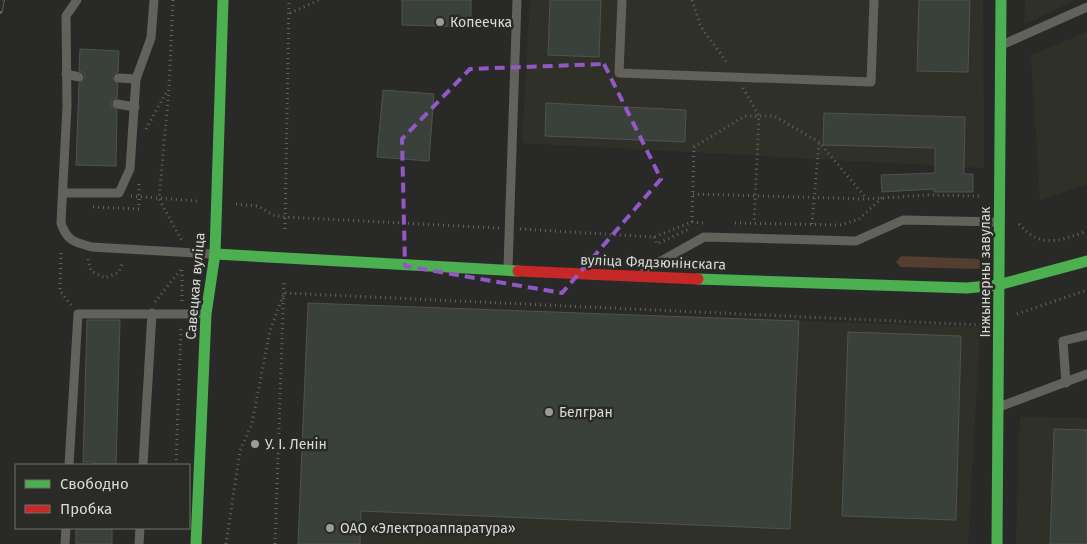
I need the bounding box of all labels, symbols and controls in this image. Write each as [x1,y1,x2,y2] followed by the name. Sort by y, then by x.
[450,14,512,31] place label: Копеечка
[434,16,446,28] marker: Копеечка
[977,206,994,338] street label: Інжынерны завулак
[182,232,209,340] street label: Савецкая вуліца
[580,251,726,274] street label: вуліца Фядзюнінскага
[559,404,613,421] place label: Белгран
[543,406,555,418] marker: Белгран
[265,436,327,453] place label: У. І. Ленін
[249,438,261,450] marker: У. І. Ленін
[15,464,190,529] legend
[60,475,129,493] text: Свободно
[60,500,112,518] text: Пробка
[340,520,516,537] place label: ОАО «Электроаппаратура»
[324,522,336,534] marker: ОАО «Электроаппаратура»

